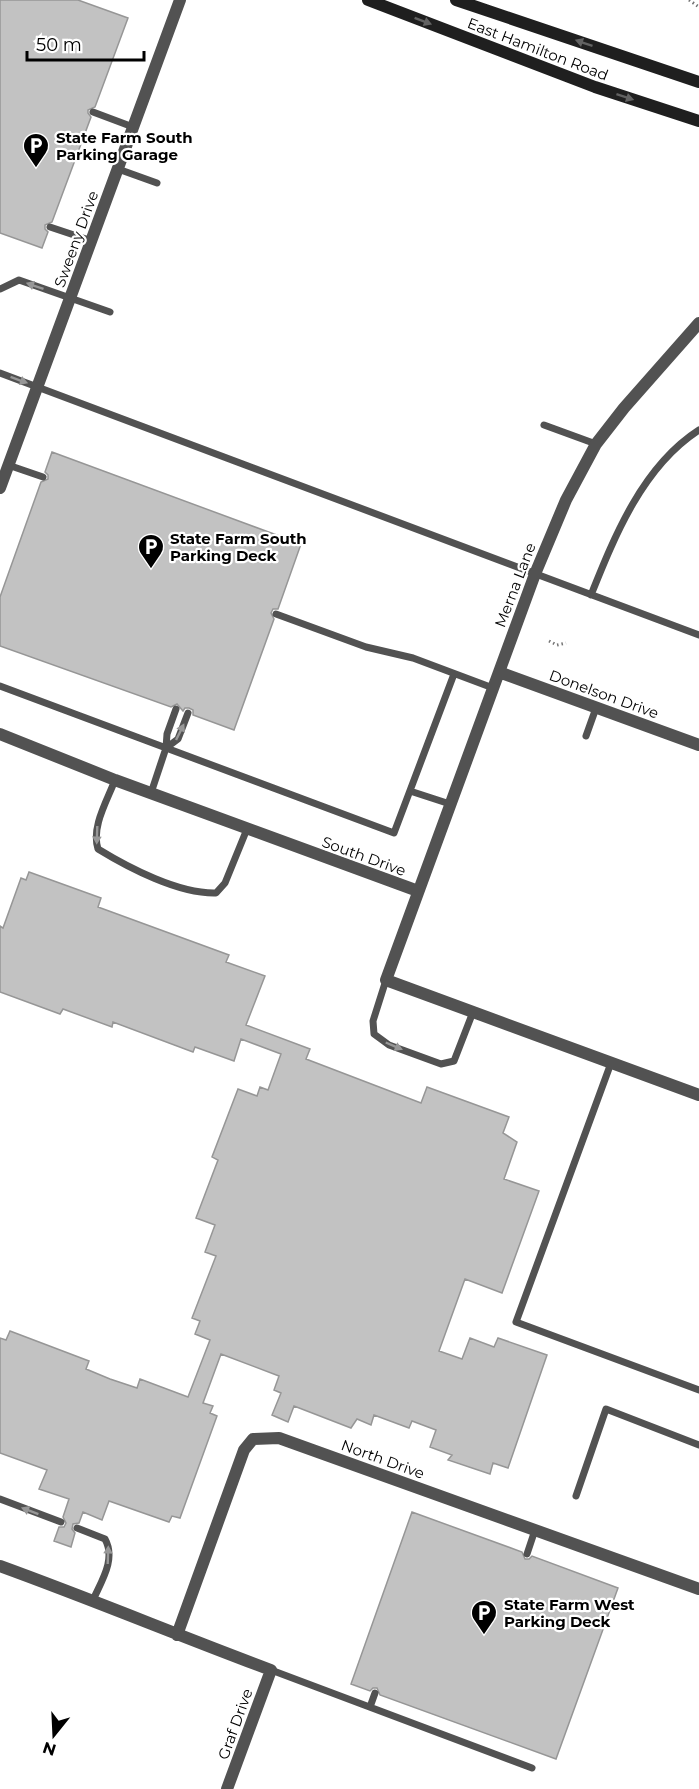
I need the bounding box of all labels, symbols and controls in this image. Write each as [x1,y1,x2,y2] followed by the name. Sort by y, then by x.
[465,13,611,85] street label: East Hamilton Road
[414,17,432,26] one-way arrow
[27,24,144,62] scale bar
[36,34,82,56] text: 50 m
[575,38,593,48] one-way arrow
[616,93,634,102] one-way arrow
[56,128,193,164] place label: State Farm South Parking Garage
[21,131,51,169] parking icon: State Farm South Parking Garage
[50,188,102,290] street label: Sweeny Drive
[26,280,44,290] one-way arrow
[10,376,28,386] one-way arrow
[170,529,307,565] place label: State Farm South Parking Deck
[136,532,166,570] parking icon: State Farm South Parking Deck
[490,540,540,630] street label: Merna Lane
[547,665,661,723] street label: Donelson Drive
[175,724,184,741] one-way arrow
[92,826,102,845] one-way arrow
[319,832,409,880] street label: South Drive
[386,1041,404,1051] one-way arrow
[339,1435,427,1483] street label: North Drive
[21,1505,39,1515] one-way arrow
[103,1546,113,1565] one-way arrow
[504,1595,635,1631] place label: State Farm West Parking Deck
[469,1598,499,1636] parking icon: State Farm West Parking Deck
[213,1686,257,1762] street label: Graf Drive
[24,1705,84,1765] north arrow
[40,1738,59,1760] text: N

